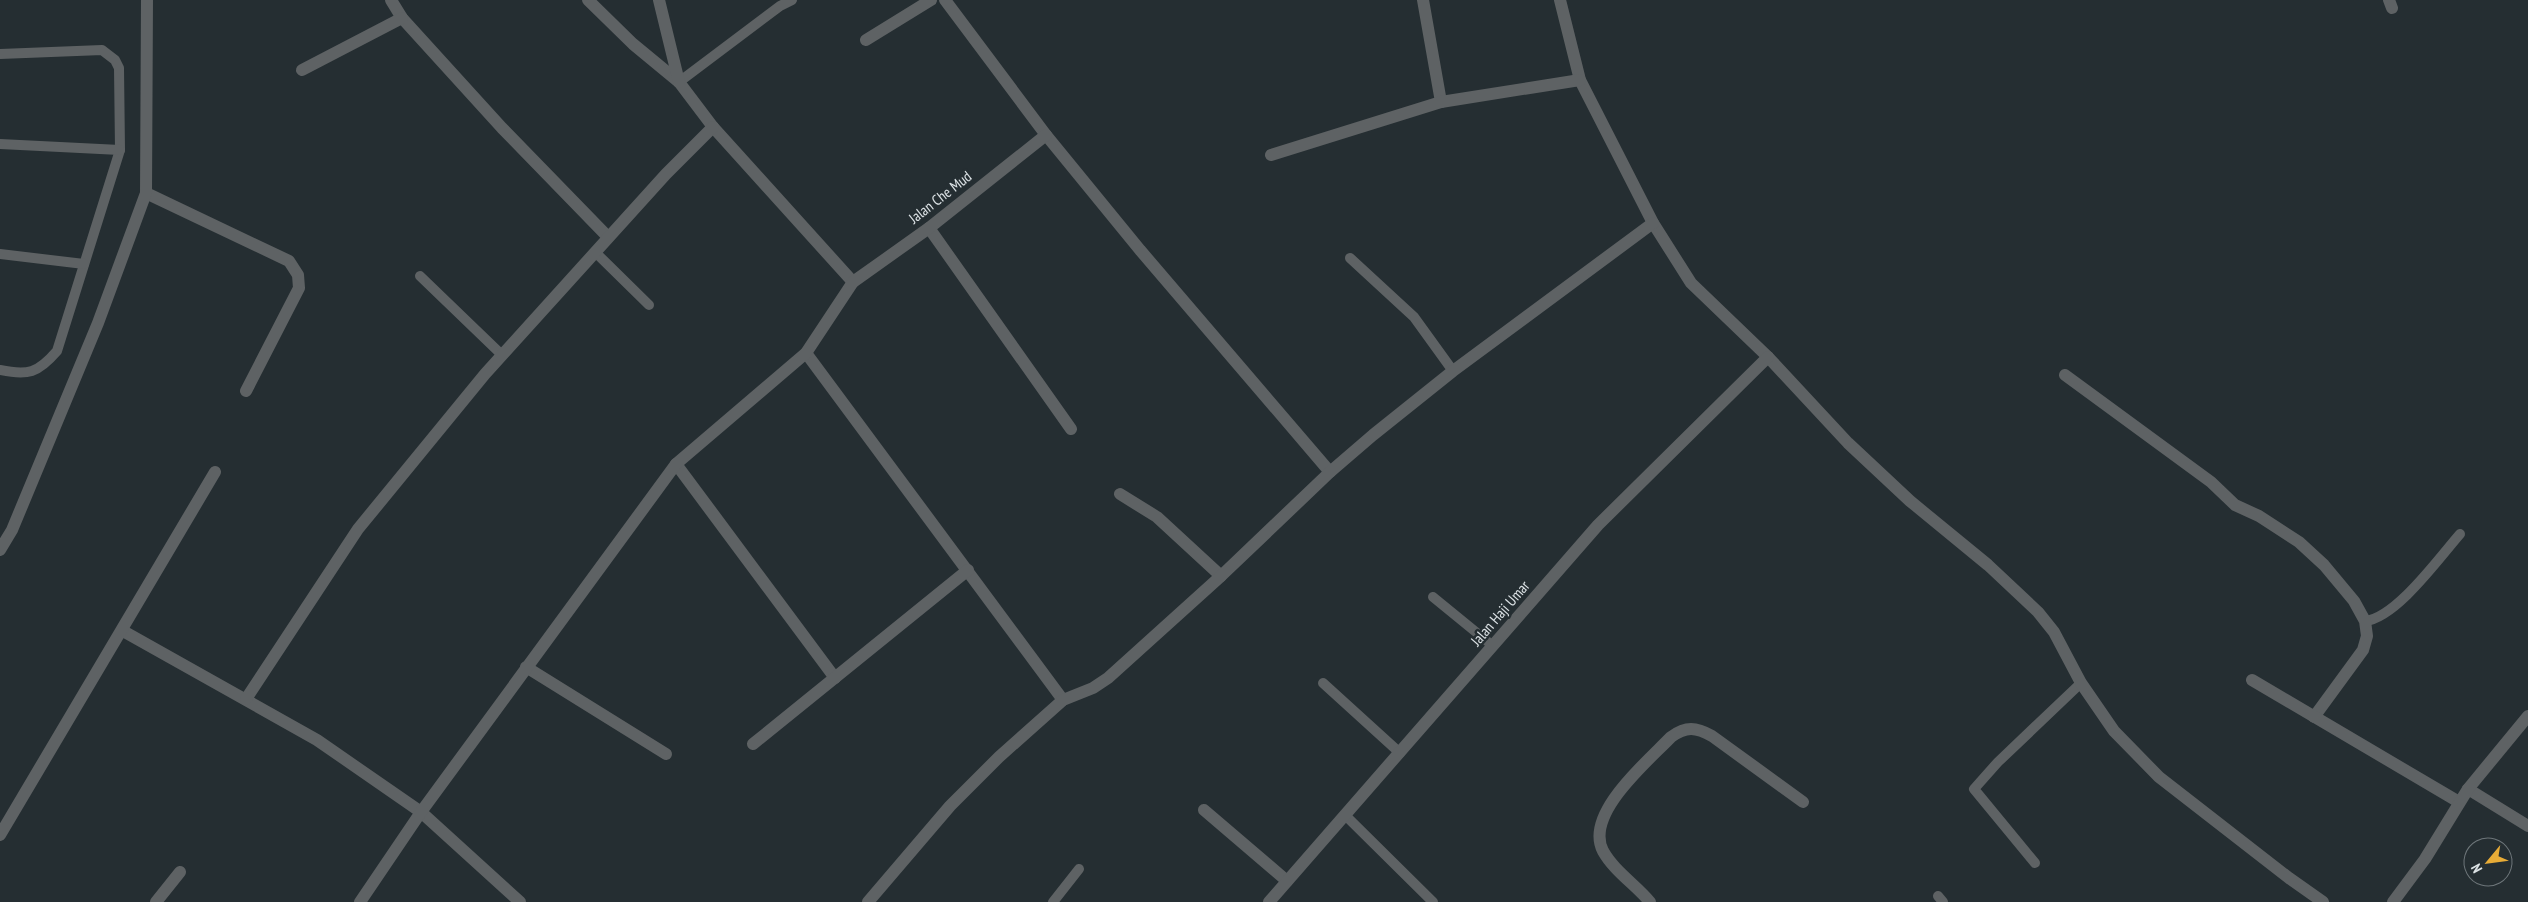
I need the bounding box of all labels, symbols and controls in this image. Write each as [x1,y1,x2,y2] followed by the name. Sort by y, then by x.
[904,167,975,228] street label: Jalan Che Mud
[1466,576,1534,650] street label: Jalan Haji Umar
[2463,837,2513,887] north arrow
[2467,861,2486,876] text: N

